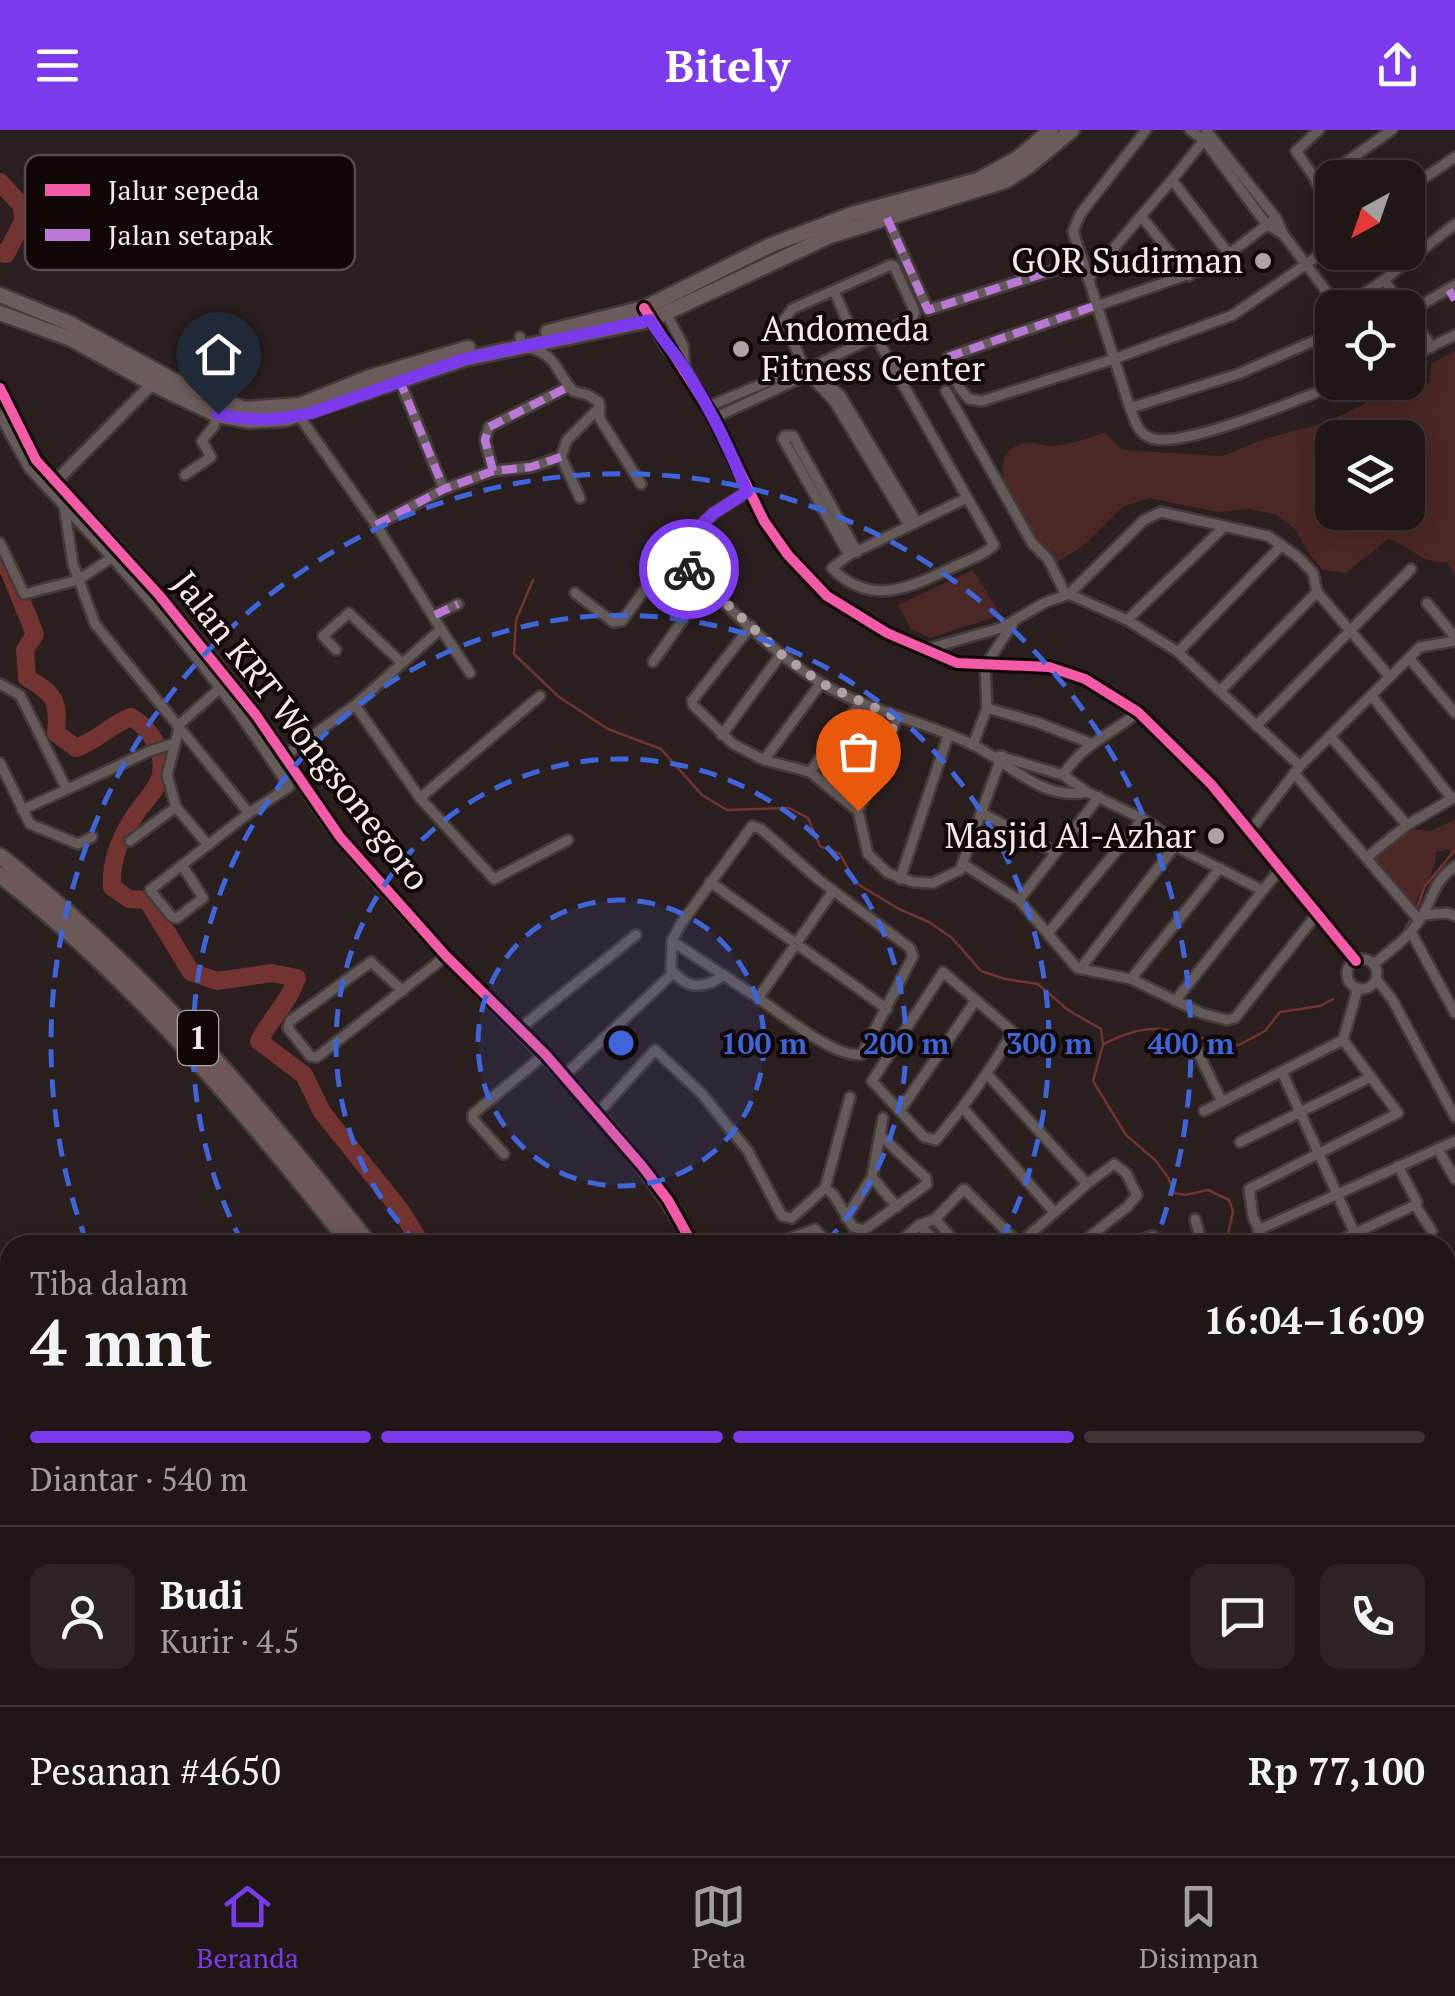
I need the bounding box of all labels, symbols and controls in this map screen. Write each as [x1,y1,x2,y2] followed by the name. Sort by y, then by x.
[665,35,790,95] text: Bitely
[30,38,85,93] icon: menu
[1370,38,1425,93] icon: share
[25,155,355,270] legend
[1315,160,1425,270] north arrow
[1315,160,1425,530] map controls
[108,171,260,208] text: Jalur sepeda
[108,216,273,253] text: Jalan setapak
[1011,237,1243,283] place label: GOR Sudirman
[1252,250,1274,272] marker: GOR Sudirman
[1315,290,1425,400] button: locate
[761,305,985,391] place label: Andomeda Fitness Center
[176,312,261,415] pin
[191,327,246,382] icon: home
[730,338,752,360] marker: Andomeda Fitness Center
[1315,420,1425,530] button: layers
[639,519,739,619] courier
[662,542,717,597] icon: bike
[163,561,441,899] street label: Jalan KRT Wongsonegoro
[816,709,901,812] pin
[831,724,886,779] icon: bag
[944,812,1197,858] place label: Masjid Al-Azhar
[1205,825,1227,847] marker: Masjid Al-Azhar
[178,1011,218,1065] road number: 1
[721,1023,808,1063] text: 100 m
[863,1023,950,1063] text: 200 m
[1006,1023,1093,1063] text: 300 m
[1148,1023,1235,1063] text: 400 m
[603,1025,639,1061] centre of rings
[30,1262,188,1304] text: Tiba dalam
[1203,1295,1425,1345] text: 16:04–16:09
[30,1298,212,1385] text: 4 mnt
[30,1458,248,1500] text: Diantar · 540 m
[30,1564,135,1669] button: person
[1190,1564,1295,1669] button: chat
[1320,1564,1425,1669] button: phone
[160,1570,244,1620] text: Budi
[160,1620,300,1662] text: Kurir · 4.5
[30,1746,281,1796] text: Pesanan #4650
[1248,1746,1425,1796] text: Rp 77,100
[196,1879,299,1976] tab: Beranda
[691,1879,746,1976] tab: Peta
[1139,1879,1259,1976] tab: Disimpan

